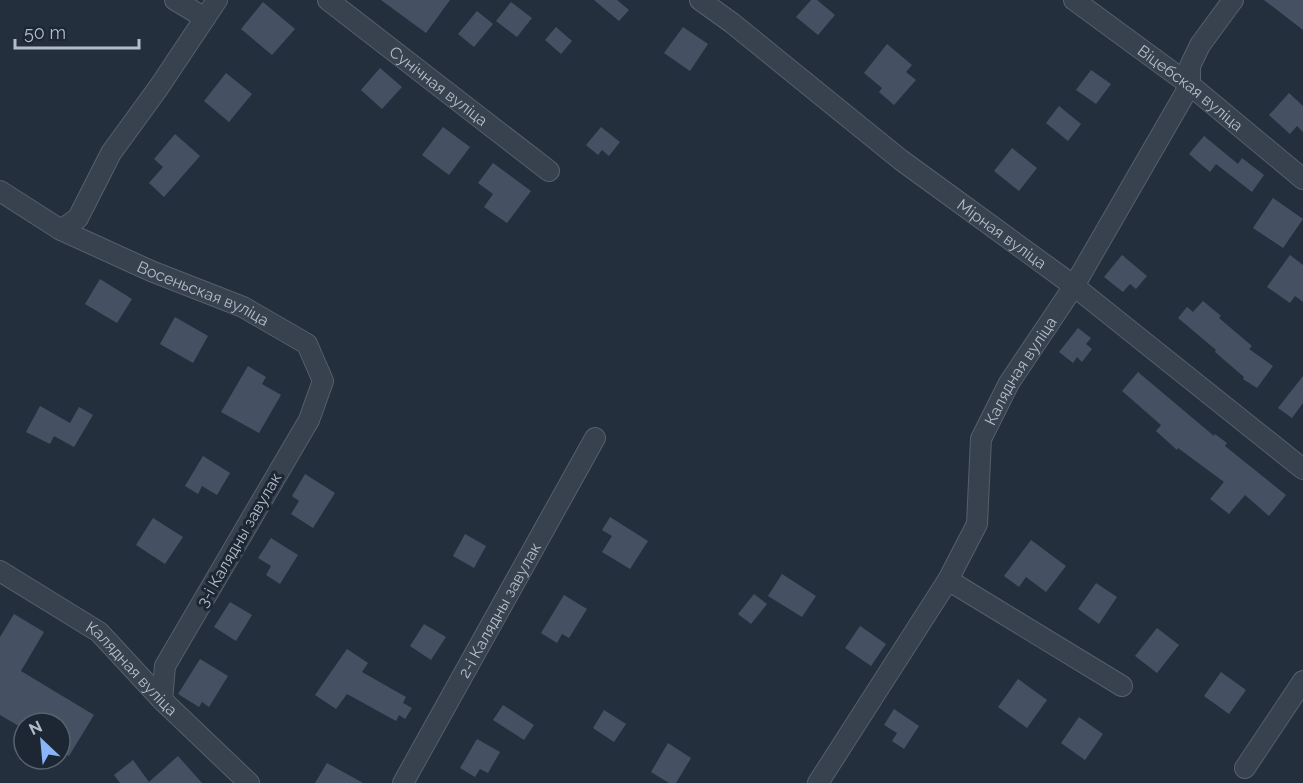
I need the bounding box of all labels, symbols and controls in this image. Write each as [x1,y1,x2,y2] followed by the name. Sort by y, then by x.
[15,12,140,50] scale bar
[24,22,66,43] text: 50 m
[1134,41,1247,135] street label: Віцебская вуліца
[386,42,492,130] street label: Сунічная вуліца
[954,195,1050,272] street label: Мірная вуліца
[134,257,273,330] street label: Восеньская вуліца
[980,313,1060,428] street label: Калядная вуліца
[193,469,285,611] street label: 3-і Калядны завулак
[454,539,545,681] street label: 2-і Калядны завулак
[83,617,182,719] street label: Калядная вуліца
[12,711,72,771] north arrow
[26,717,45,739] text: N

